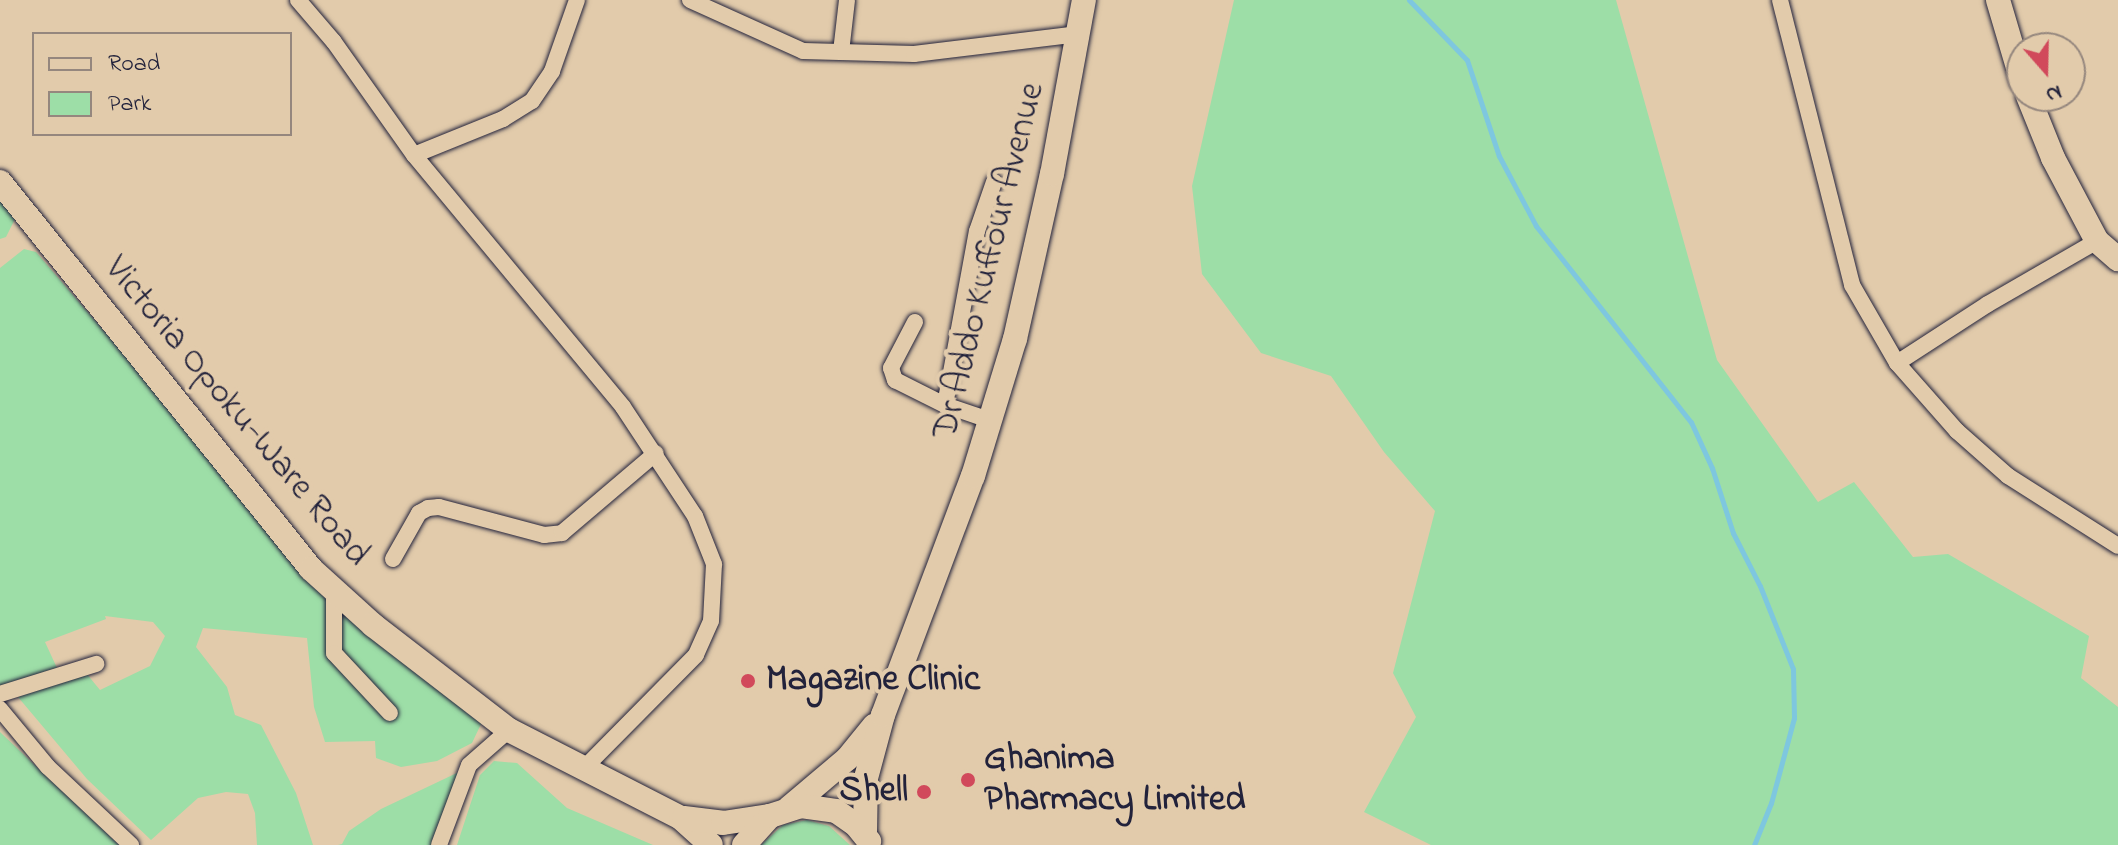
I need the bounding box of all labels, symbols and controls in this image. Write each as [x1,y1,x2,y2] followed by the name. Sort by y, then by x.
[32,32,292,136] legend
[2006,32,2086,112] north arrow
[108,47,160,82] text: Road
[2041,75,2066,110] text: N
[925,78,1055,444] street label: Dr Addo Kuffour Avenue
[108,87,151,122] text: Park
[94,248,378,576] street label: Victoria Opoku-Ware Road
[766,659,980,703] place label: Magazine Clinic
[737,670,759,692] marker: Magazine Clinic
[984,737,1245,822] place label: Ghanima Pharmacy Limited
[840,770,908,814] place label: Shell
[959,771,977,789] marker: Ghanima Pharmacy Limited
[915,783,933,801] marker: Shell

